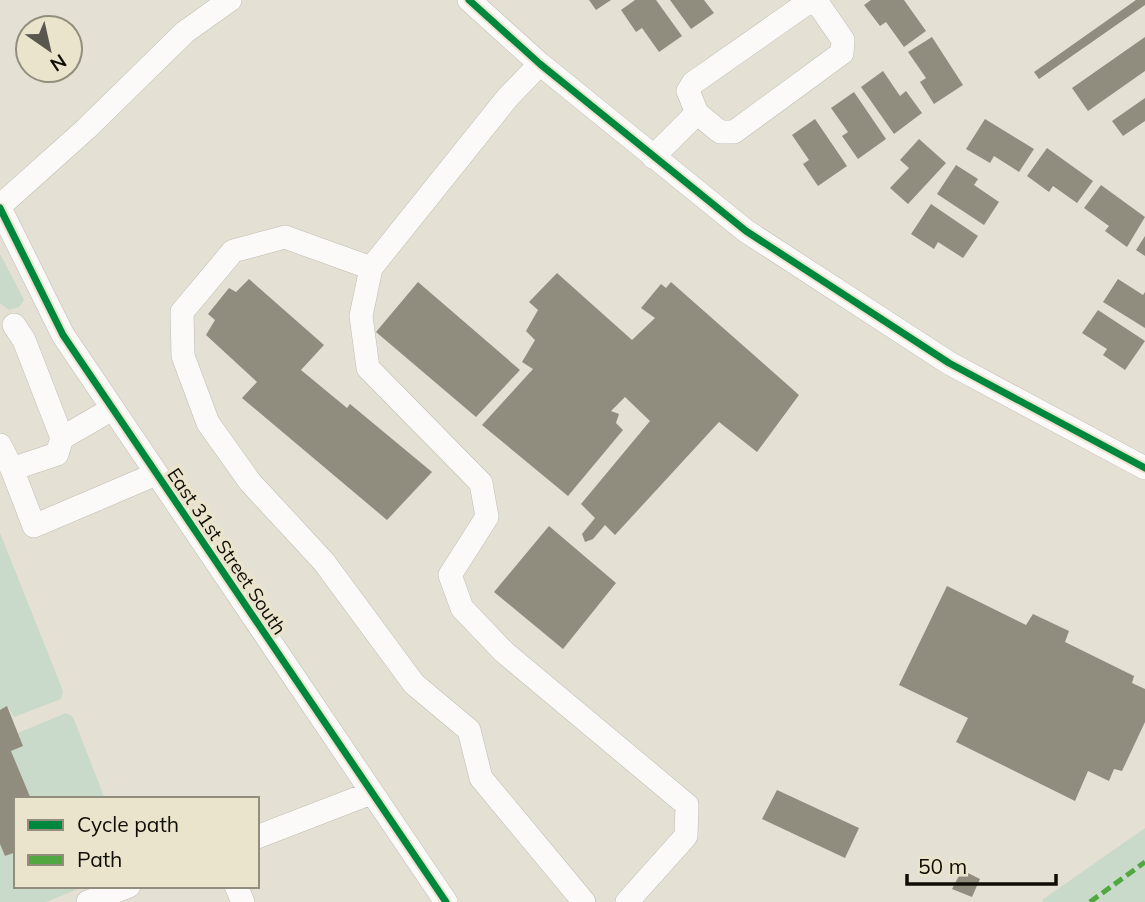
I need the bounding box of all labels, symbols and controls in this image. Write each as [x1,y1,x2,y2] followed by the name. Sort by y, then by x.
[14,14,84,84] north arrow
[46,49,71,77] text: N
[162,463,292,639] street label: East 31st Street South
[14,797,259,888] legend
[77,811,179,837] text: Cycle path
[907,842,1056,886] scale bar
[77,846,122,872] text: Path
[918,853,967,879] text: 50 m

